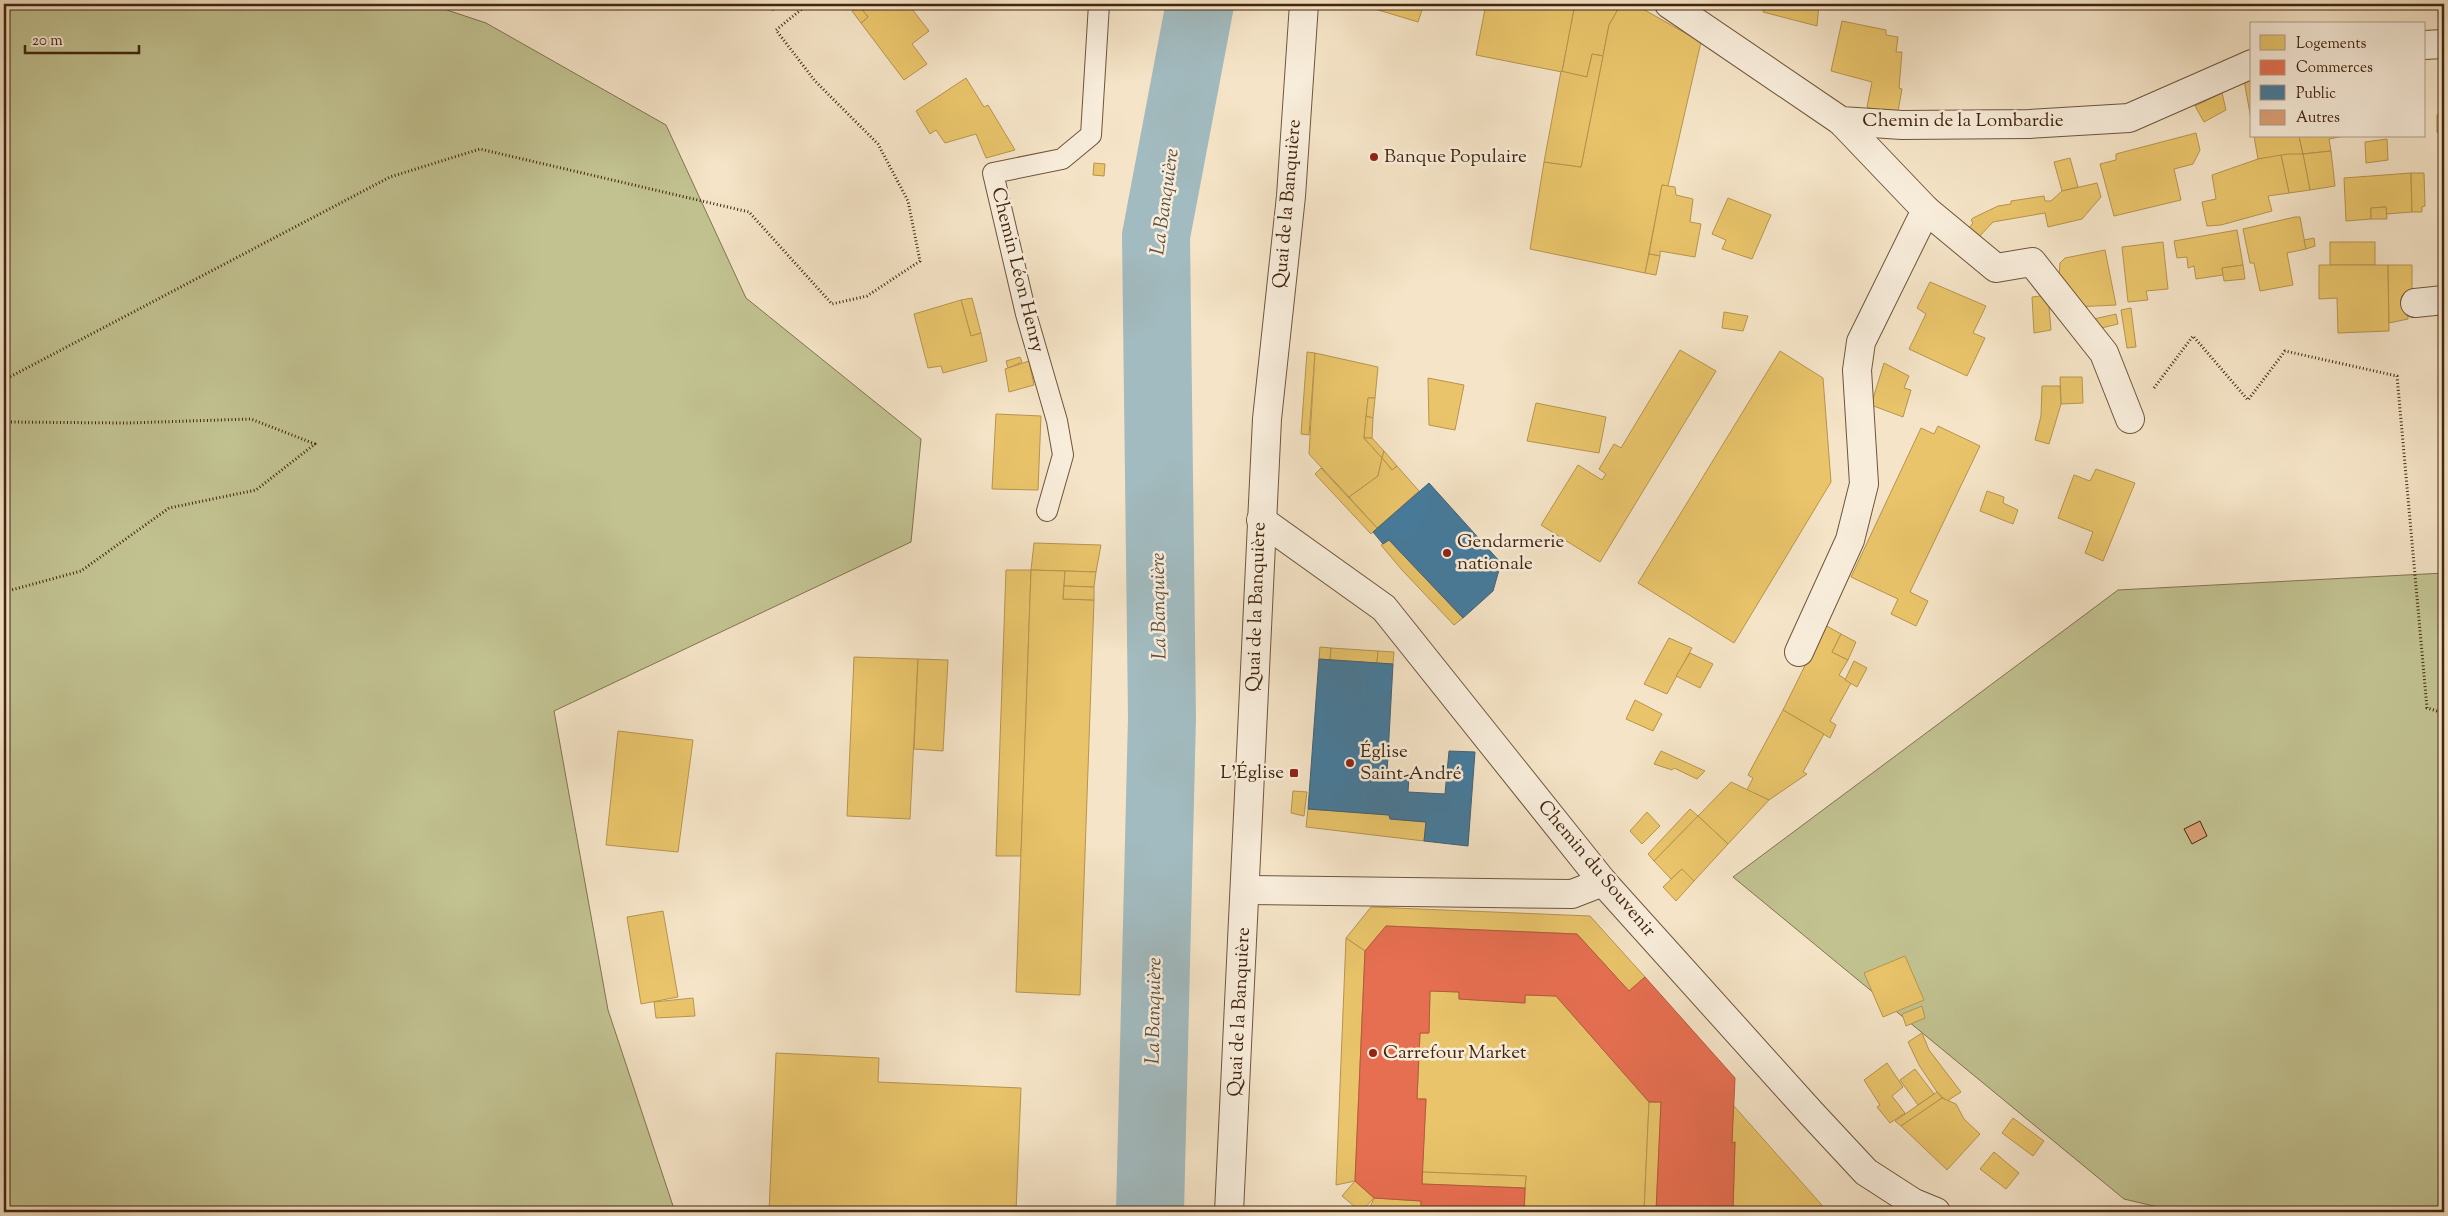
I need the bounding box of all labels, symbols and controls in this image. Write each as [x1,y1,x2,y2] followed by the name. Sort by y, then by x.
[25,22,139,54] scale bar
[2250,22,2426,138] legend
[32,31,63,52] text: 20 m
[2296,34,2367,55] text: Logements
[2296,58,2373,79] text: Commerces
[2296,84,2336,105] text: Public
[1862,108,2064,135] street label: Chemin de la Lombardie
[2296,108,2340,129] text: Autres
[1267,118,1309,290] street label: Quai de la Banquière
[1384,144,1527,171] place label: Banque Populaire
[1144,147,1188,257] water label: La Banquière
[1368,151,1380,163] marker: Banque Populaire
[983,185,1051,356] street label: Chemin Léon Henry
[1241,521,1273,692] street label: Quai de la Banquière
[1457,529,1565,578] place label: Gendarmerie nationale
[1441,547,1453,559] marker: Gendarmerie nationale
[1145,552,1175,660] water label: La Banquière
[1360,739,1462,788] place label: Église Saint-André
[1344,757,1356,769] marker: Église Saint-André
[1220,760,1284,787] place label: L'Église
[1288,767,1300,779] marker: L'Église
[1530,795,1662,943] street label: Chemin du Souvenir
[1222,926,1258,1098] street label: Quai de la Banquière
[1140,957,1170,1065] water label: La Banquière
[1383,1040,1527,1067] place label: Carrefour Market
[1367,1047,1379,1059] marker: Carrefour Market

